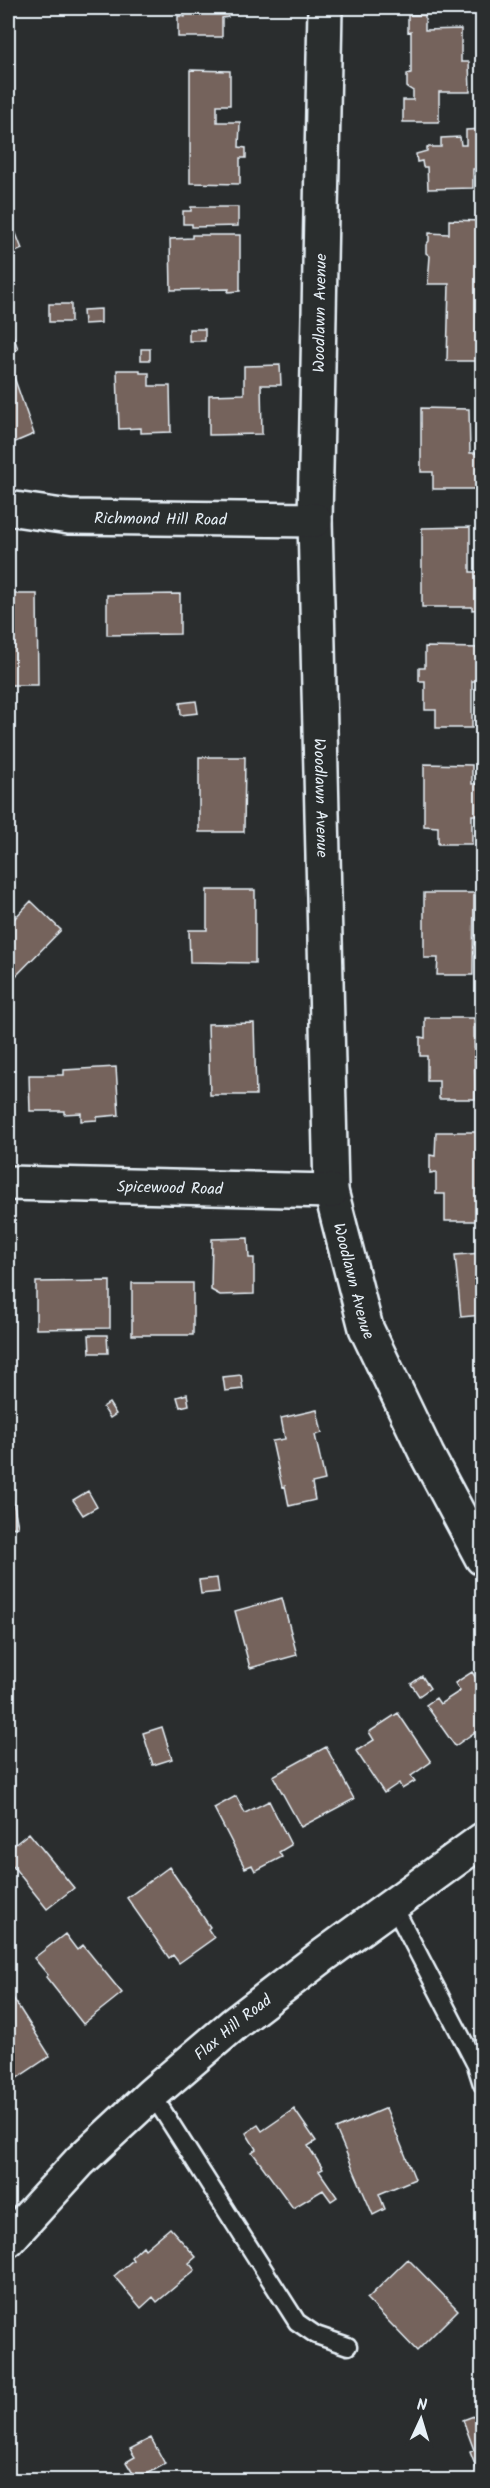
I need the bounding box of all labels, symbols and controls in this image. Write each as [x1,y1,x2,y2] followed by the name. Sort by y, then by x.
[307,253,334,373] street label: Woodlawn Avenue
[94,506,228,533] street label: Richmond Hill Road
[306,738,334,858] street label: Woodlawn Avenue
[117,1175,224,1202] street label: Spicewood Road
[326,1220,381,1344] street label: Woodlawn Avenue
[189,1988,278,2067] street label: Flax Hill Road
[391,2389,451,2449] north arrow
[416,2393,428,2418] text: N

